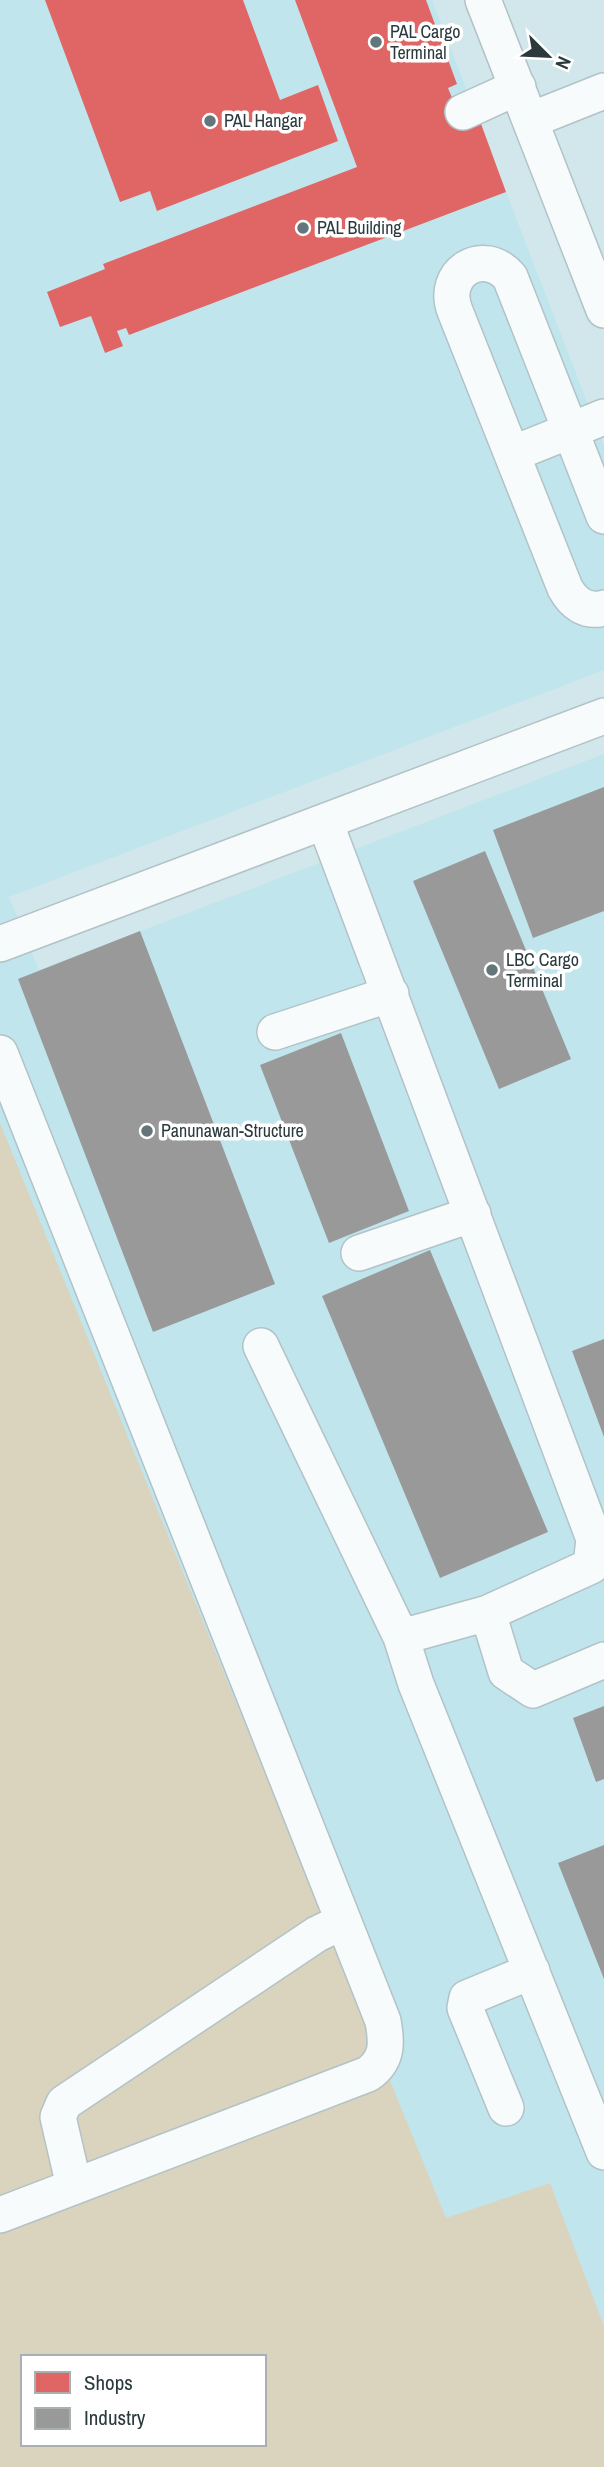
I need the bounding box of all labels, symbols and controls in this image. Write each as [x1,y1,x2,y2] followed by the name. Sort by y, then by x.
[390,19,461,65] place label: PAL Cargo Terminal
[513,21,583,91] north arrow
[368,34,384,50] marker: PAL Cargo Terminal
[549,52,578,73] text: N
[224,108,303,133] place label: PAL Hangar
[202,113,218,129] marker: PAL Hangar
[317,215,402,240] place label: PAL Building
[295,220,311,236] marker: PAL Building
[506,947,579,993] place label: LBC Cargo Terminal
[484,962,500,978] marker: LBC Cargo Terminal
[161,1118,304,1143] place label: Panunawan-Structure
[139,1123,155,1139] marker: Panunawan-Structure
[21,2355,266,2446] legend
[84,2368,133,2397] text: Shops
[84,2403,146,2432] text: Industry

